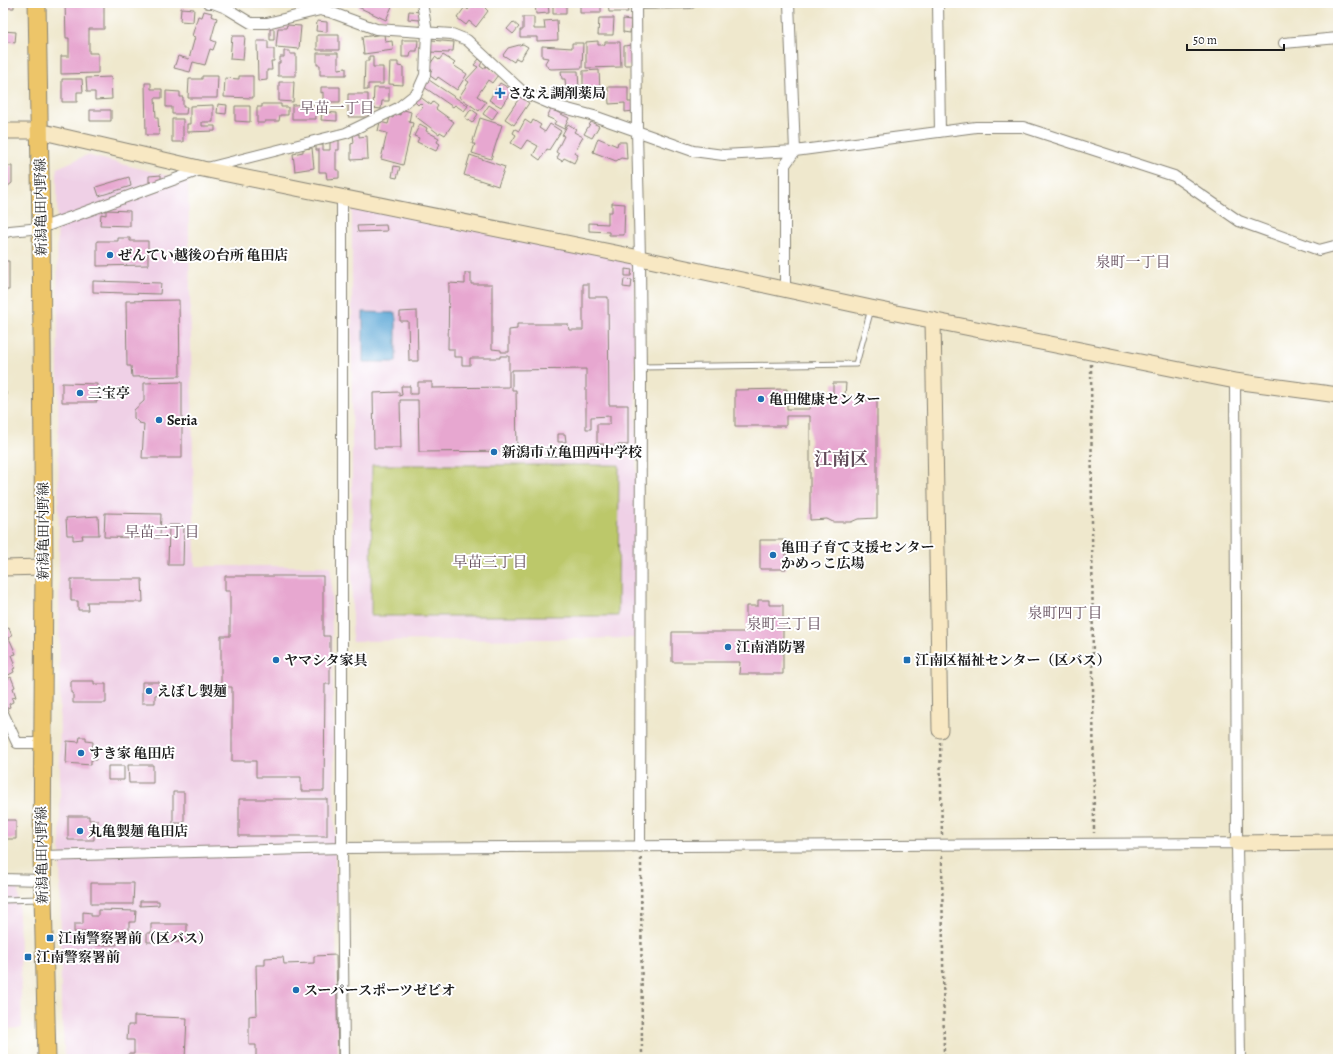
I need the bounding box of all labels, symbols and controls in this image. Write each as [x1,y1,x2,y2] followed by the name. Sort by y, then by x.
[1187,26,1284,52] scale bar
[1193,32,1217,48] text: 50 m
[508,84,606,103] place label: さなえ調剤薬局
[495,88,505,98] marker: さなえ調剤薬局
[299,98,375,118] district label: 早苗一丁目
[31,158,51,256] street label: 新潟亀田内野線
[118,246,288,265] place label: ぜんてい越後の台所 亀田店
[105,250,115,260] marker: ぜんてい越後の台所 亀田店
[1095,252,1171,272] district label: 泉町一丁目
[88,384,130,403] place label: 三宝亭
[75,388,85,398] marker: 三宝亭
[769,390,880,409] place label: 亀田健康センター
[756,394,766,404] marker: 亀田健康センター
[167,411,198,430] place label: Seria
[154,415,164,425] marker: Seria
[502,443,642,462] place label: 新潟市立亀田西中学校
[489,447,499,457] marker: 新潟市立亀田西中学校
[814,447,868,471] district label: 江南区
[34,482,53,580] street label: 新潟亀田内野線
[124,522,200,542] district label: 早苗二丁目
[781,538,934,573] place label: 亀田子育て支援センター かめっこ広場
[768,550,778,560] marker: 亀田子育て支援センター かめっこ広場
[452,552,528,572] district label: 早苗三丁目
[1027,603,1103,623] district label: 泉町四丁目
[746,614,822,634] district label: 泉町三丁目
[736,638,806,657] place label: 江南消防署
[723,642,733,652] marker: 江南消防署
[284,651,367,670] place label: ヤマシタ家具
[915,651,1110,670] place label: 江南区福祉センター（区バス）
[271,655,281,665] marker: ヤマシタ家具
[902,655,912,665] marker: 江南区福祉センター（区バス）
[157,682,227,701] place label: えぼし製麺
[144,686,154,696] marker: えぼし製麺
[89,744,175,763] place label: すき家 亀田店
[76,748,86,758] marker: すき家 亀田店
[32,806,52,904] street label: 新潟亀田内野線
[88,822,188,841] place label: 丸亀製麺 亀田店
[75,826,85,836] marker: 丸亀製麺 亀田店
[58,929,212,948] place label: 江南警察署前（区バス）
[45,933,55,943] marker: 江南警察署前（区バス）
[36,948,120,967] place label: 江南警察署前
[23,952,33,962] marker: 江南警察署前
[304,981,455,1000] place label: スーパースポーツゼビオ
[291,985,301,995] marker: スーパースポーツゼビオ

